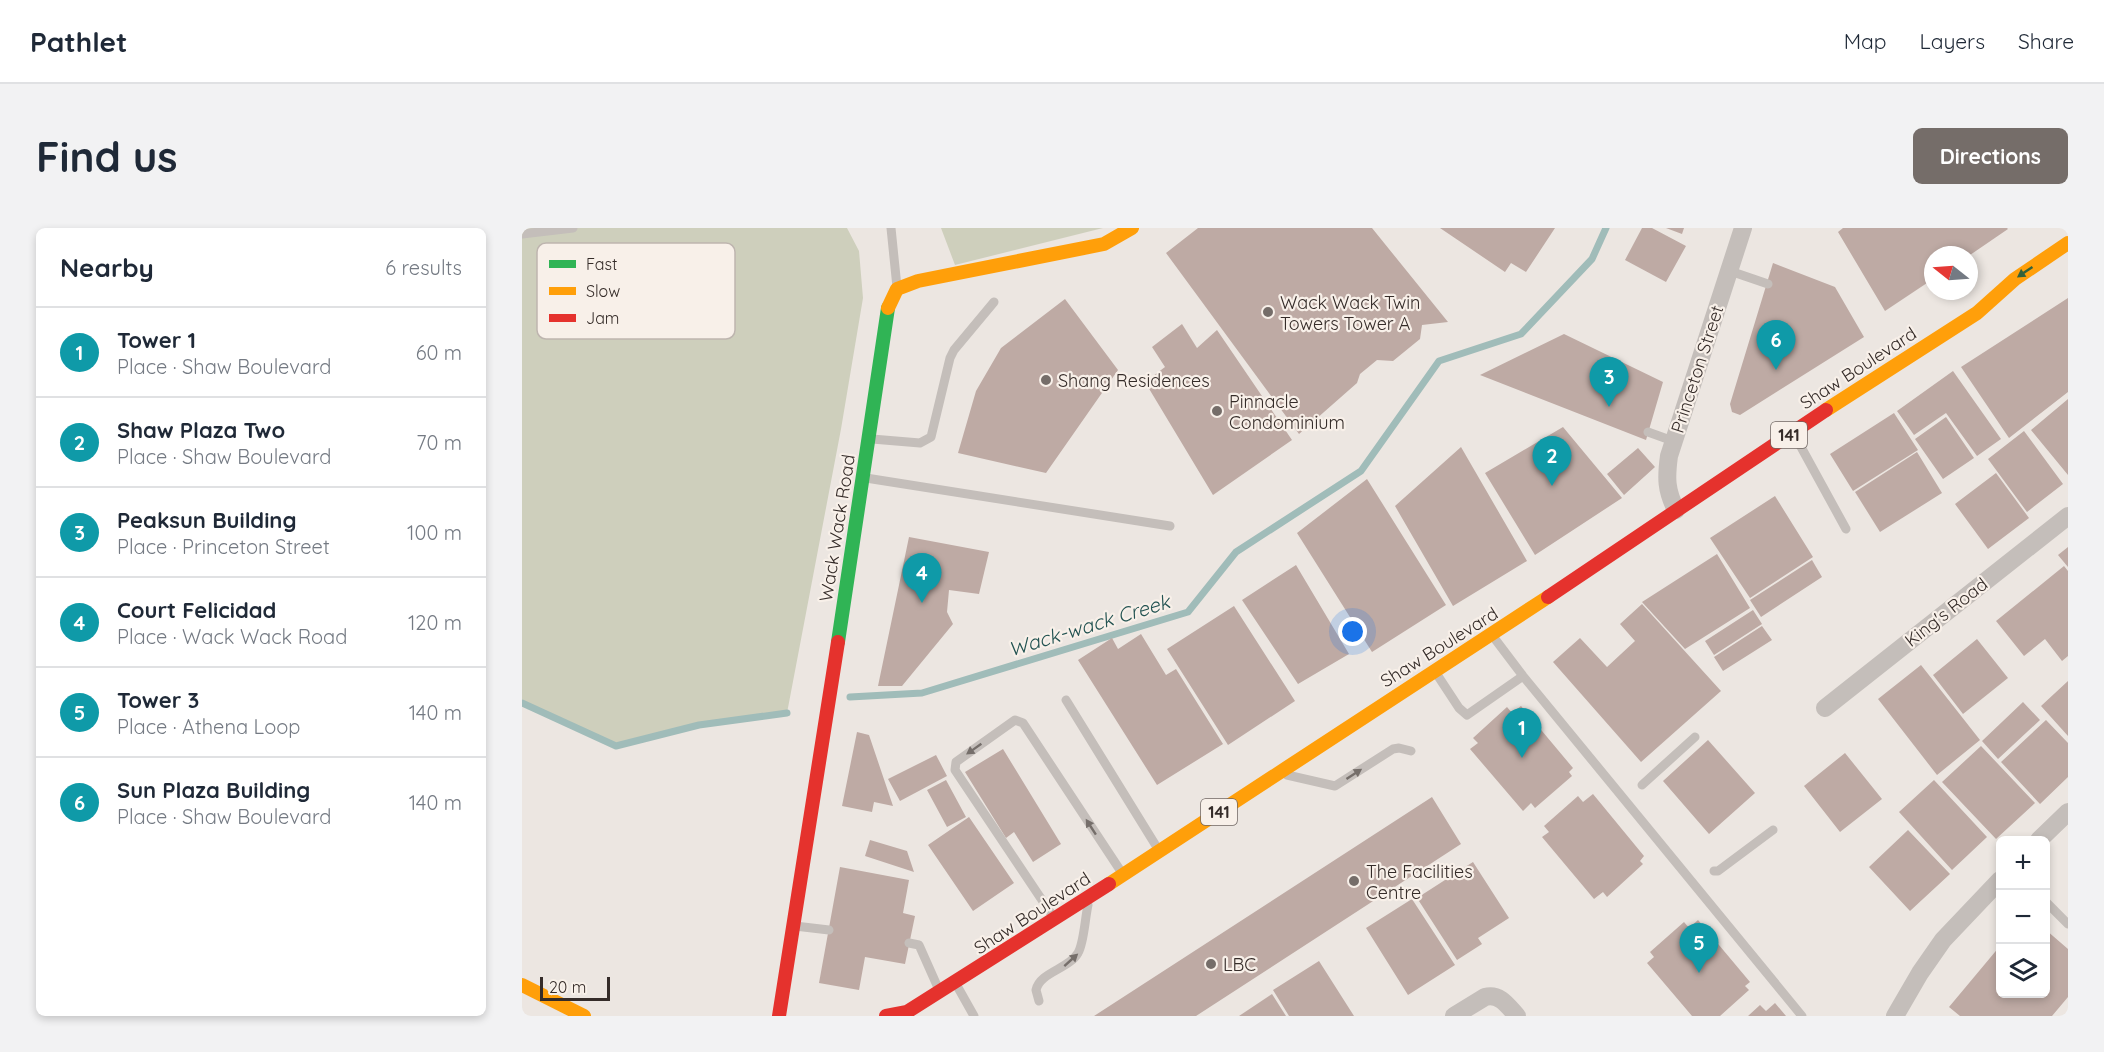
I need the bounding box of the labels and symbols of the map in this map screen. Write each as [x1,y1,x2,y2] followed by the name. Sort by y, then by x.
[537,243,735,339] legend
[1924,246,1978,300] north arrow
[586,254,617,274] text: Fast
[2017,266,2033,277] one-way arrow
[586,281,620,301] text: Slow
[1280,291,1421,335] place label: Wack Wack Twin Towers Tower A
[1666,302,1728,436] street label: Princeton Street
[1261,305,1275,319] marker: Wack Wack Twin Towers Tower A
[586,308,619,328] text: Jam
[1756,320,1796,370] pin: 6
[1795,322,1921,414] street label: Shaw Boulevard
[1590,358,1628,407] pin: 3
[1058,369,1210,392] place label: Shang Residences
[1039,373,1053,387] marker: Shang Residences
[1229,390,1345,434] place label: Pinnacle Condominium
[1210,404,1224,418] marker: Pinnacle Condominium
[1771,422,1807,448] road number: 141
[1532,436,1572,486] pin: 2
[814,453,860,603] street label: Wack Wack Road
[902,554,942,603] pin: 4
[1900,572,1992,652] street label: King's Road
[1005,588,1175,661] water label: Wack-wack Creek
[1376,602,1502,692] street label: Shaw Boulevard
[1338,617,1367,646] your location
[1502,708,1542,758] pin: 1
[966,743,982,755] one-way arrow
[1345,769,1362,780] one-way arrow
[1201,799,1237,825] road number: 141
[1085,819,1097,835] one-way arrow
[1366,860,1473,904] place label: The Facilities Centre
[969,867,1095,959] street label: Shaw Boulevard
[1347,874,1361,888] marker: The Facilities Centre
[1680,924,1718,973] pin: 5
[1063,953,1078,967] one-way arrow
[1223,953,1256,976] place label: LBC
[1204,957,1218,971] marker: LBC
[540,974,610,1002] scale bar

